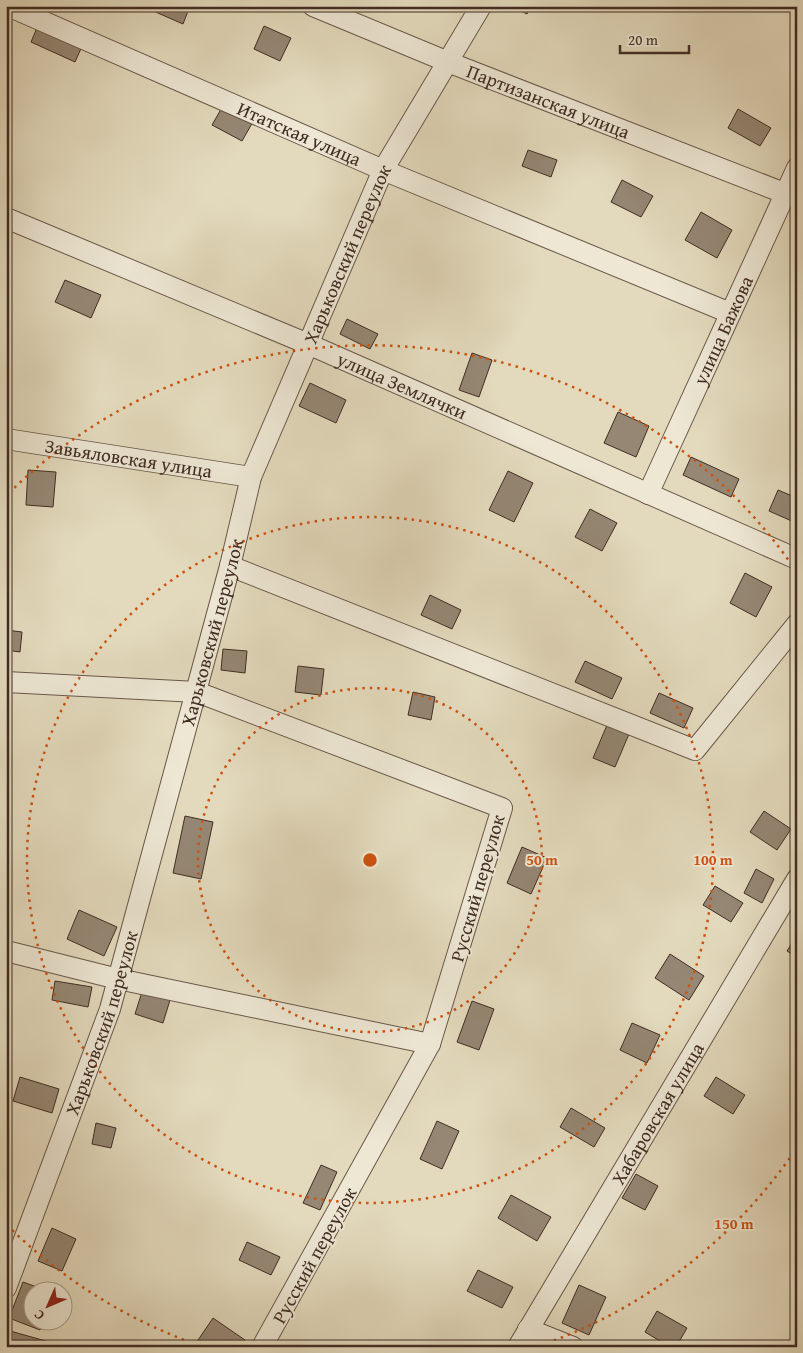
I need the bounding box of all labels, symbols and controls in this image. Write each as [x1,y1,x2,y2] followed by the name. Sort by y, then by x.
[620,22,689,54] scale bar
[628,29,659,50] text: 20 m
[463,57,634,146] street label: Партизанская улица
[233,94,366,173] street label: Итатская улица
[296,158,398,348] street label: Харьковский переулок
[685,271,760,390] street label: улица Бажова
[332,344,472,426] street label: улица Землячки
[43,431,214,485] street label: Завьяловская улица
[173,536,250,729] street label: Харьковский переулок
[443,811,511,965] street label: Русский переулок
[526,849,558,870] text: 50 m
[693,849,733,870] text: 100 m
[361,851,379,869] centre of rings
[58,927,145,1119] street label: Харьковский переулок
[604,1037,711,1190] street label: Хабаровская улица
[265,1182,363,1328] street label: Русский переулок
[714,1213,754,1234] text: 150 m
[22,1280,72,1330] north arrow
[29,1305,49,1325] text: С

